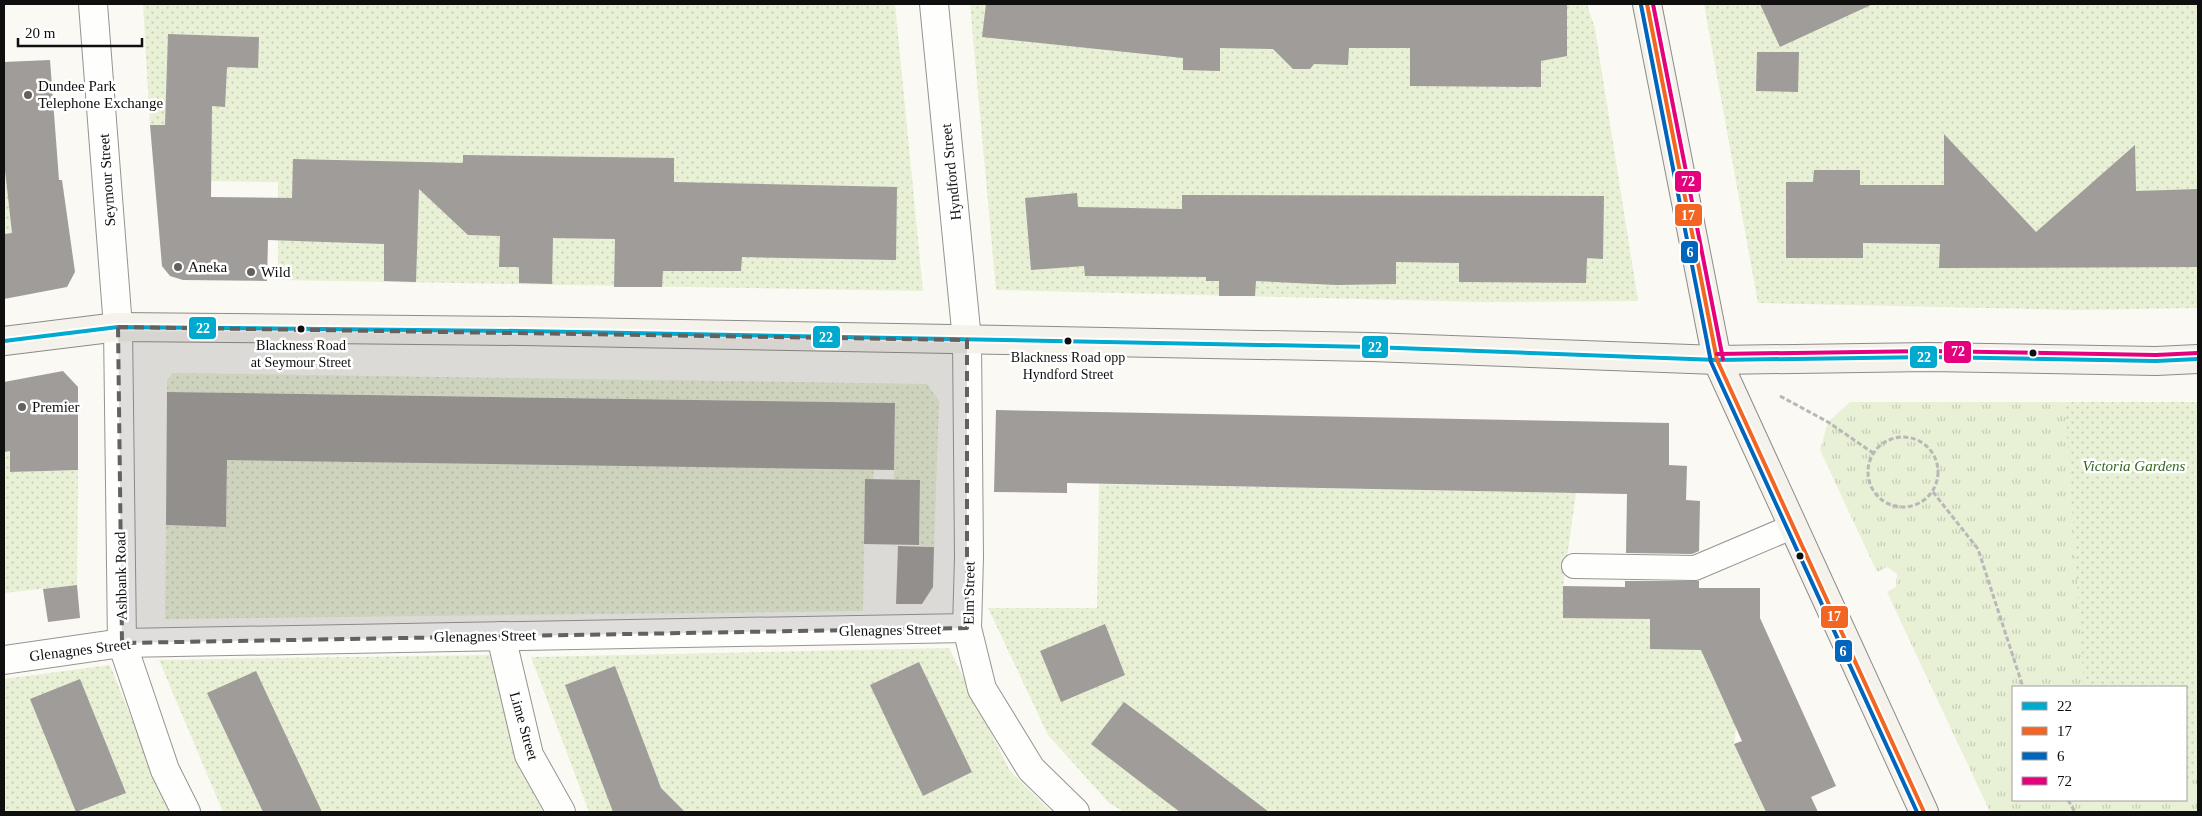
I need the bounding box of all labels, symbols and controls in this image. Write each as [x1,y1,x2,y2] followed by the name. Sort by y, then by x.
[18,15,141,47] scale bar
[25,25,56,41] text: 20 m
[38,78,163,111] place label: Dundee Park Telephone Exchange
[22,89,34,101] marker: Dundee Park Telephone Exchange
[938,122,964,221] street label: Hyndford Street
[96,132,118,227] street label: Seymour Street
[1674,170,1702,193] line badge: 72
[1681,174,1695,189] text: 72
[1674,203,1703,227] line badge: 17
[1681,208,1695,223] text: 17
[1680,240,1699,264] line badge: 6
[1687,245,1694,260] text: 6
[188,259,227,275] place label: Aneka
[172,261,184,273] marker: Aneka
[261,264,291,280] place label: Wild
[245,266,257,278] marker: Wild
[188,316,217,340] line badge: 22
[196,321,210,336] text: 22
[296,324,306,334] marker: Blackness Road at Seymour Street
[812,325,841,349] line badge: 22
[819,330,833,345] text: 22
[1361,335,1389,359] line badge: 22
[1063,336,1073,346] marker: Blackness Road opp Hyndford Street
[251,338,351,370] place label: Blackness Road at Seymour Street
[1368,340,1382,355] text: 22
[1943,340,1972,364] line badge: 72
[1951,344,1965,359] text: 72
[1909,345,1938,369] line badge: 22
[2028,348,2038,358] unlabelled marker
[1011,350,1125,382] place label: Blackness Road opp Hyndford Street
[1917,350,1931,365] text: 22
[32,399,79,415] place label: Premier
[16,401,28,413] marker: Premier
[2083,458,2186,474] park label: Victoria Gardens
[112,531,130,621] street label: Ashbank Road
[1795,551,1805,561] unlabelled marker
[960,560,978,625] street label: Elm Street
[1820,605,1849,629] line badge: 17
[1827,609,1841,624] text: 17
[839,621,942,639] street label: Glenagnes Street
[434,627,537,645] street label: Glenagnes Street
[28,636,132,664] street label: Glenagnes Street
[1834,639,1853,663] line badge: 6
[1840,644,1847,659] text: 6
[2012,686,2187,801] legend
[507,690,542,763] street label: Lime Street
[2057,698,2072,714] text: 22
[2057,723,2073,739] text: 17
[2057,748,2065,764] text: 6
[2057,773,2072,789] text: 72

